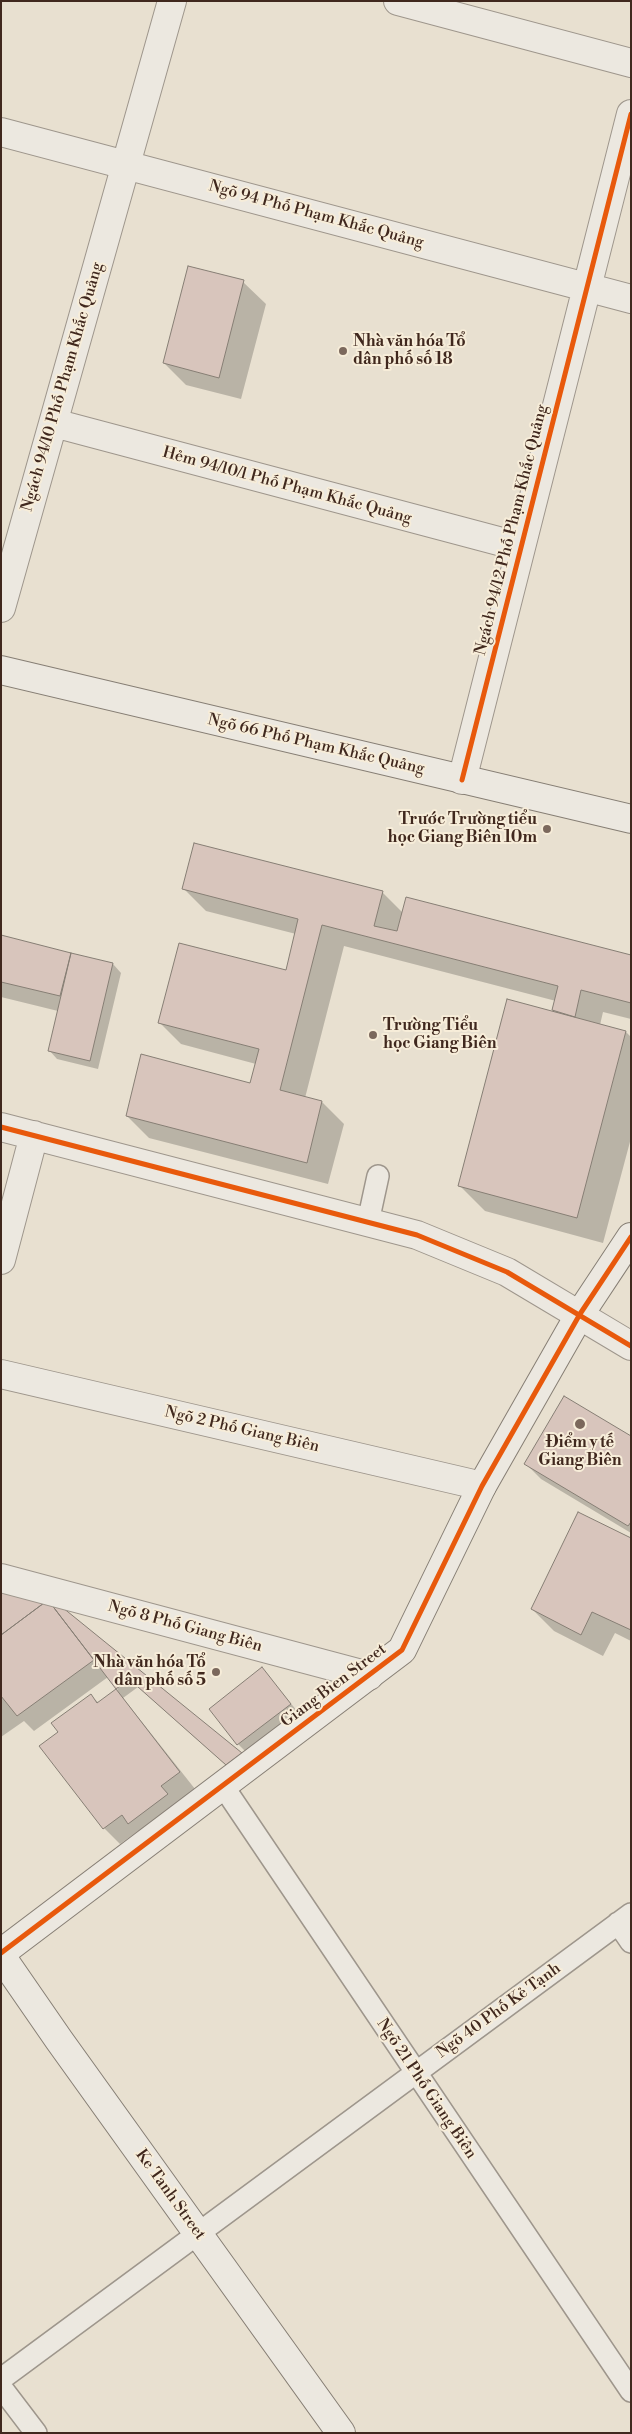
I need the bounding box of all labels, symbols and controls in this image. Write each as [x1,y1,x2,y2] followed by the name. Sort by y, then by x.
[206,177,426,253] street label: Ngõ 94 Phố Phạm Khắc Quảng
[18,260,108,514] street label: Ngách 94/10 Phố Phạm Khắc Quảng
[353,332,466,370] place label: Nhà văn hóa Tổ dân phố số 18
[337,345,349,357] marker: Nhà văn hóa Tổ dân phố số 18
[472,403,552,657] street label: Ngách 94/12 Phố Phạm Khắc Quảng
[160,443,414,529] street label: Hẻm 94/10/1 Phố Phạm Khắc Quảng
[206,711,426,779] street label: Ngõ 66 Phố Phạm Khắc Quảng
[388,810,537,848] place label: Trước Trường tiểu học Giang Biên 10m
[541,823,553,835] marker: Trước Trường tiểu học Giang Biên 10m
[383,1016,497,1054] place label: Trường Tiểu học Giang Biên
[367,1029,379,1041] marker: Trường Tiểu học Giang Biên
[163,1403,321,1457] street label: Ngõ 2 Phố Giang Biên
[573,1417,587,1431] marker: Điểm y tế Giang Biên
[538,1433,622,1471] place label: Điểm y tế Giang Biên
[106,1597,264,1657] street label: Ngõ 8 Phố Giang Biên
[277,1640,391,1732] street label: Giang Bien Street
[93,1653,206,1691] place label: Nhà văn hóa Tổ dân phố số 5
[210,1666,222,1678] marker: Nhà văn hóa Tổ dân phố số 5
[433,1959,565,2063] street label: Ngõ 40 Phố Kẻ Tạnh
[372,2015,480,2163] street label: Ngõ 21 Phố Giang Biên
[131,2146,209,2244] street label: Ke Tanh Street

